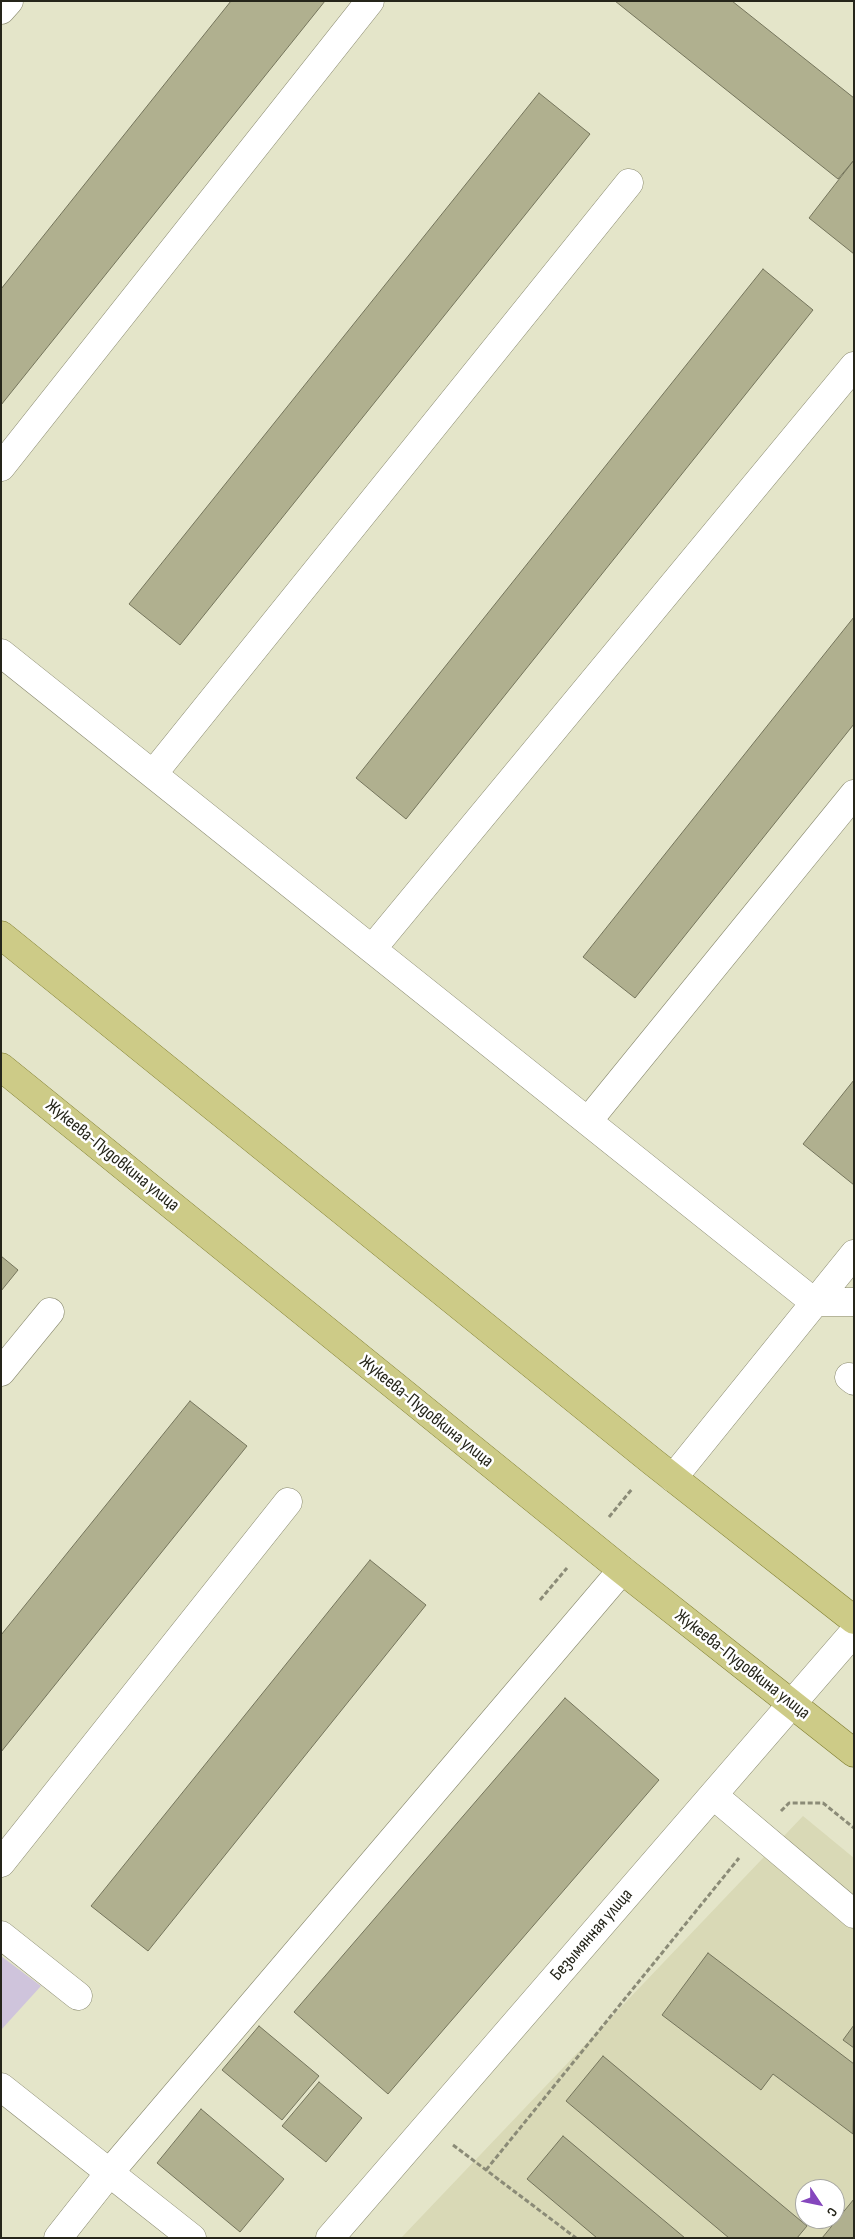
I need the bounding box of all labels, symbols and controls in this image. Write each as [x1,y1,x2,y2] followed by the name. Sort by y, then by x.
[41,1095,183,1217] street label: Жукеева-Пудовкина улица
[355,1351,497,1473] street label: Жукеева-Пудовкина улица
[670,1605,814,1725] street label: Жукеева-Пудовкина улица
[546,1885,638,1985] street label: Безымянная улица
[795,2179,845,2229] north arrow
[823,2204,841,2220] text: С

